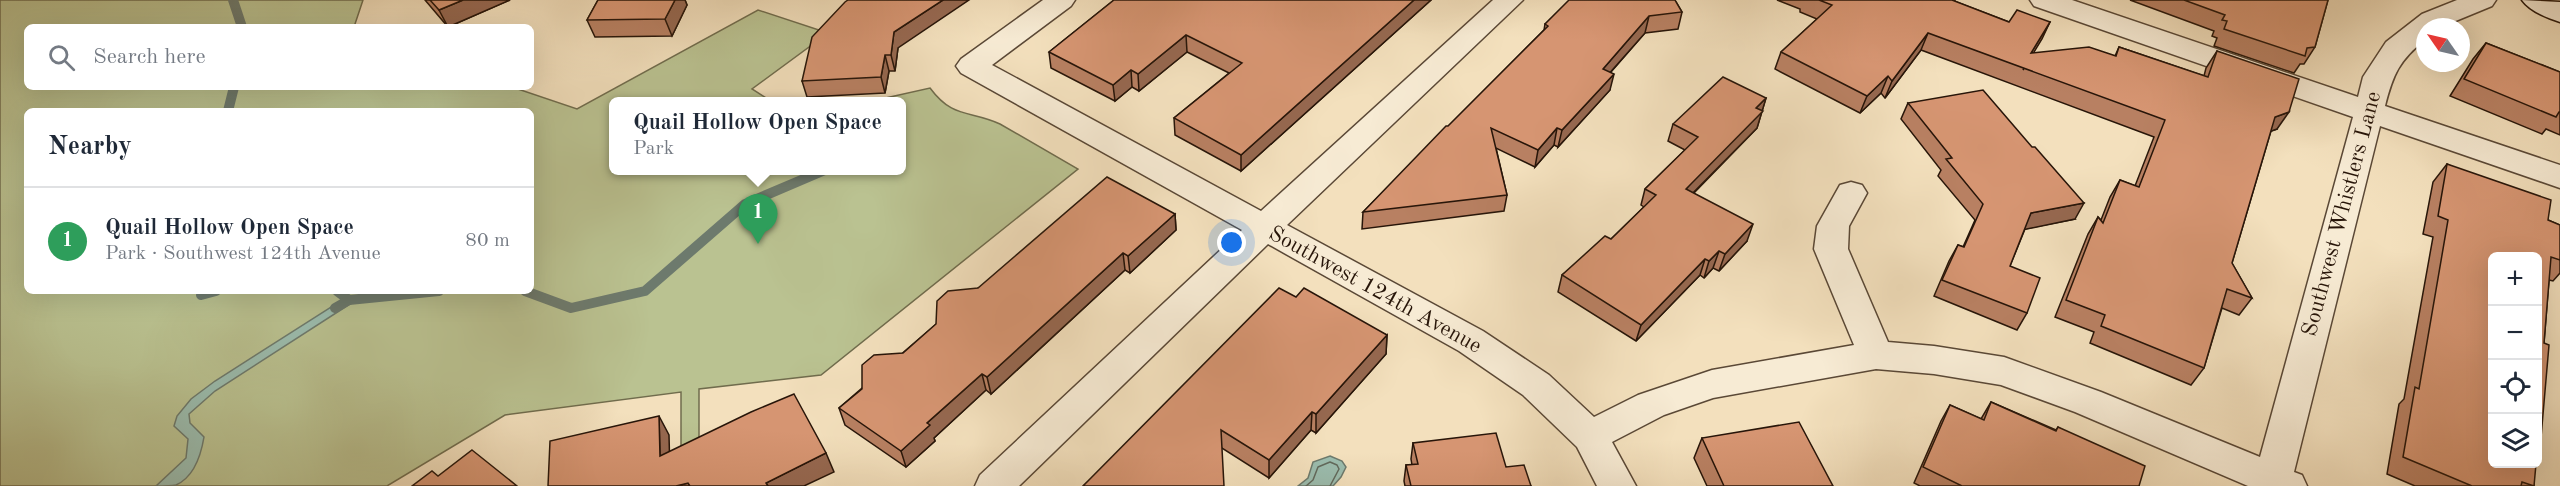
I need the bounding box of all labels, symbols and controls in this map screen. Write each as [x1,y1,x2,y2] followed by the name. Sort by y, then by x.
[2416,18,2470,72] north arrow
[24,24,534,90] search box
[45,41,78,74] icon: search
[93,46,206,68] text: Search here
[2299,89,2385,339] street label: Southwest Whistlers Lane
[609,97,906,175] popup
[633,112,882,134] text: Quail Hollow Open Space
[48,134,132,160] text: Nearby
[633,139,674,159] text: Park
[738,194,777,244] pin: 1
[105,217,354,239] text: Quail Hollow Open Space
[1265,222,1485,358] street label: Southwest 124th Avenue
[1217,228,1246,257] your location
[62,231,73,251] text: 1
[465,231,510,251] text: 80 m
[105,244,381,264] text: Park · Southwest 124th Avenue
[2488,252,2542,468] map controls
[2488,252,2542,306] button: +
[2488,306,2542,360] button: −
[2488,360,2542,414] button: locate
[2488,414,2542,468] button: layers

